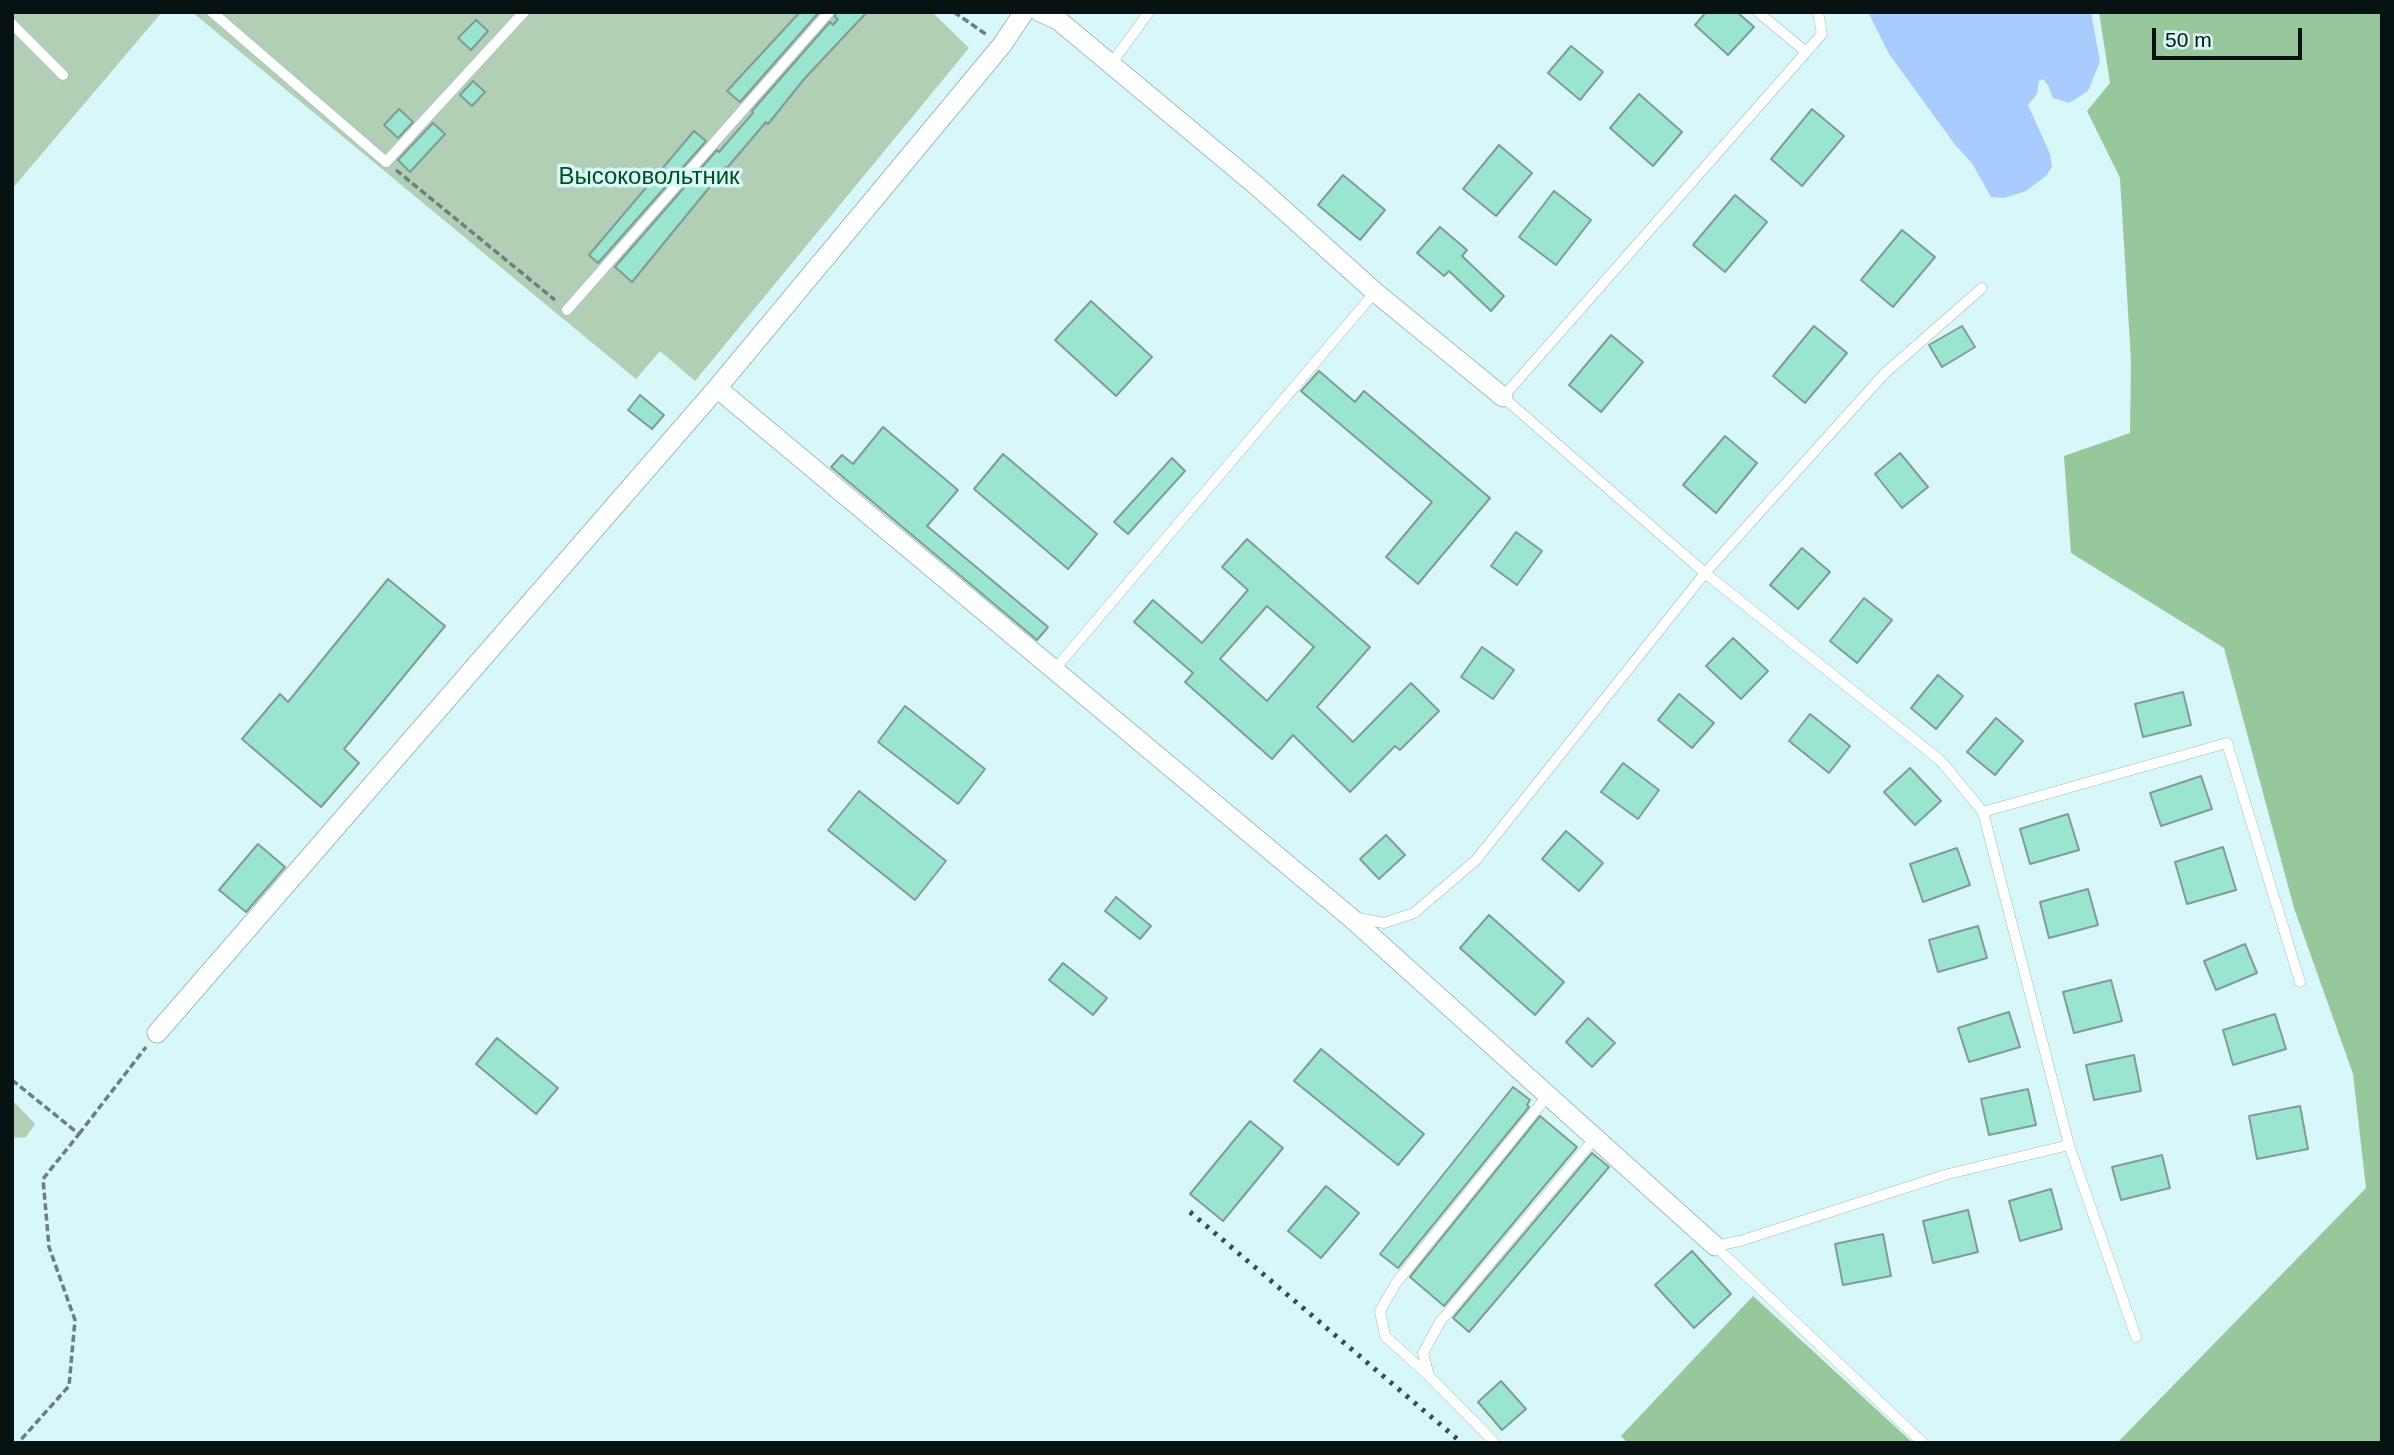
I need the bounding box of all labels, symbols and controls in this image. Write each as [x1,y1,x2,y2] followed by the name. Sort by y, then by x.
[2156,14,2306,58] scale bar
[2165,28,2212,51] text: 50 m
[558,163,740,191] park label: Высоковольтник

